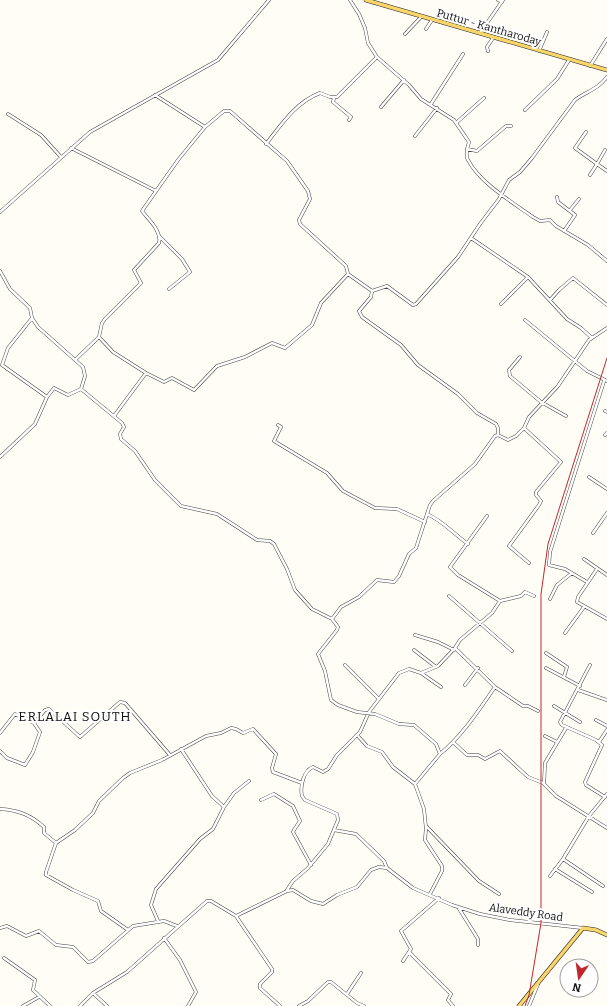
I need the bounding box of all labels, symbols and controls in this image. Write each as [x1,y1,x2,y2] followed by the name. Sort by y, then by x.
[435,6,543,49] street label: Puttur - Kantharoday
[18,709,132,724] district label: ERLALAI SOUTH
[488,901,564,924] street label: Alaveddy Road
[559,958,599,998] north arrow
[571,980,582,995] text: N

